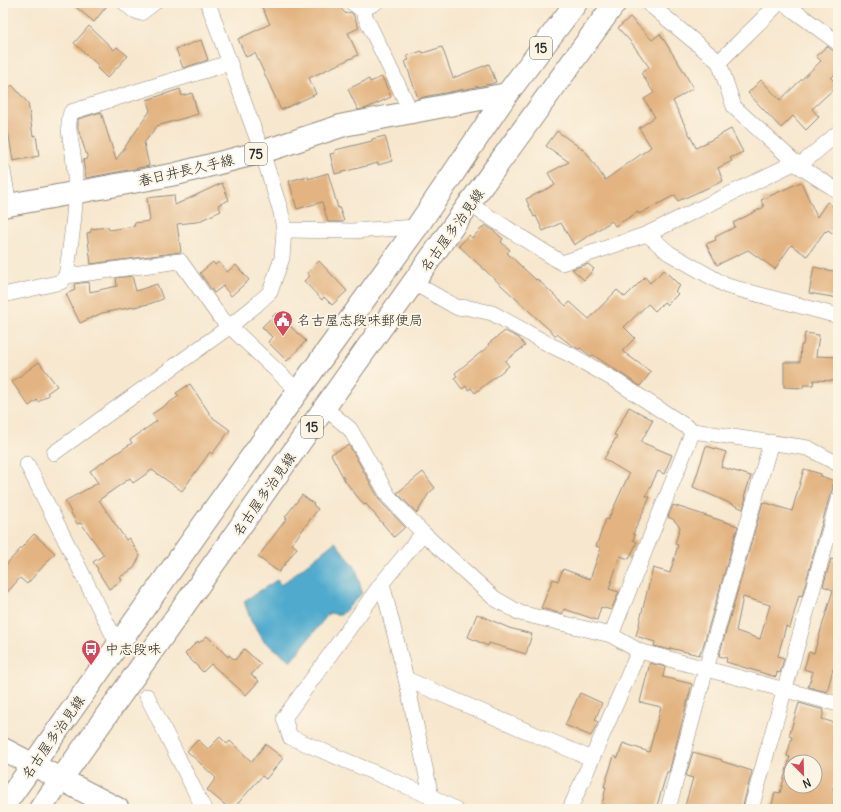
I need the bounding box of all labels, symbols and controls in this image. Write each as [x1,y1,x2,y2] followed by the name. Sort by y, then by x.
[530,37,552,59] road number: 15
[245,143,267,165] road number: 75
[136,150,236,190] street label: 春日井長久手線
[416,185,488,275] street label: 名古屋多治見線
[272,309,294,337] public building icon: 名古屋志段味郵便局
[297,311,423,329] place label: 名古屋志段味郵便局
[301,416,323,438] road number: 15
[229,449,299,539] street label: 名古屋多治見線
[80,638,102,666] bus stop icon: 中志段味
[105,640,161,658] place label: 中志段味
[18,692,88,782] street label: 名古屋多治見線
[783,754,823,794] north arrow
[801,775,813,791] text: N

